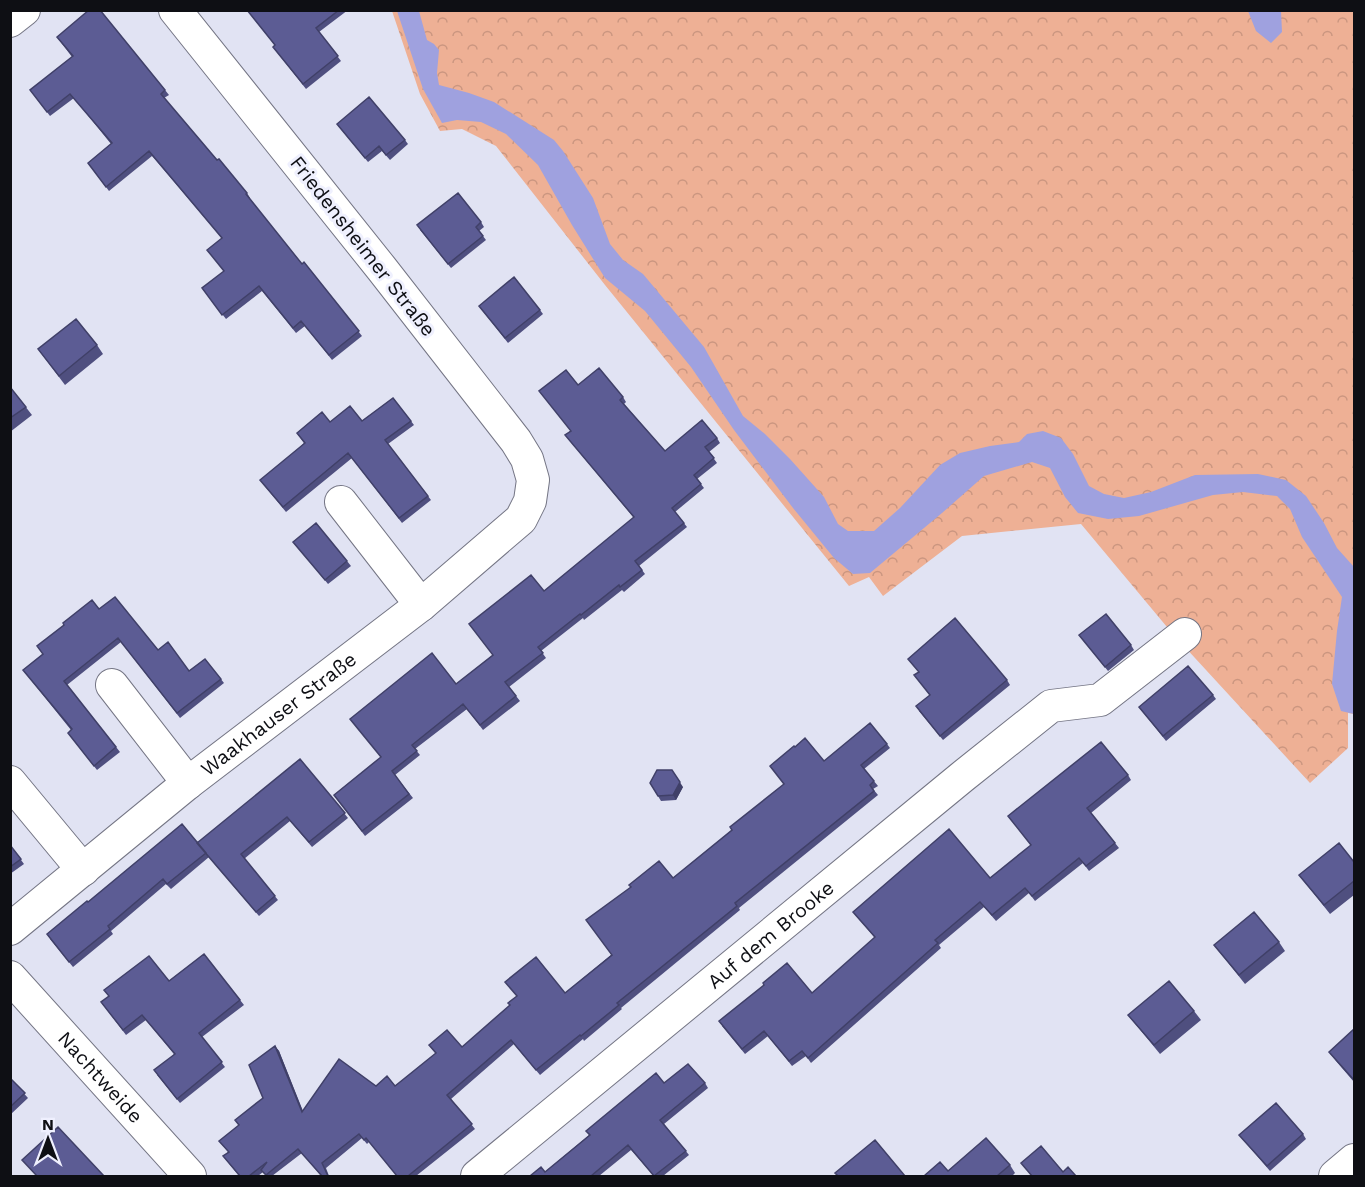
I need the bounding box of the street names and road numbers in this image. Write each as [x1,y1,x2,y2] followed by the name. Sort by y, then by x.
[285,151,441,341] street label: Friedensheimer Straße
[196,647,361,781] street label: Waakhauser Straße
[702,876,839,994] street label: Auf dem Brooke
[53,1026,148,1128] street label: Nachtweide

